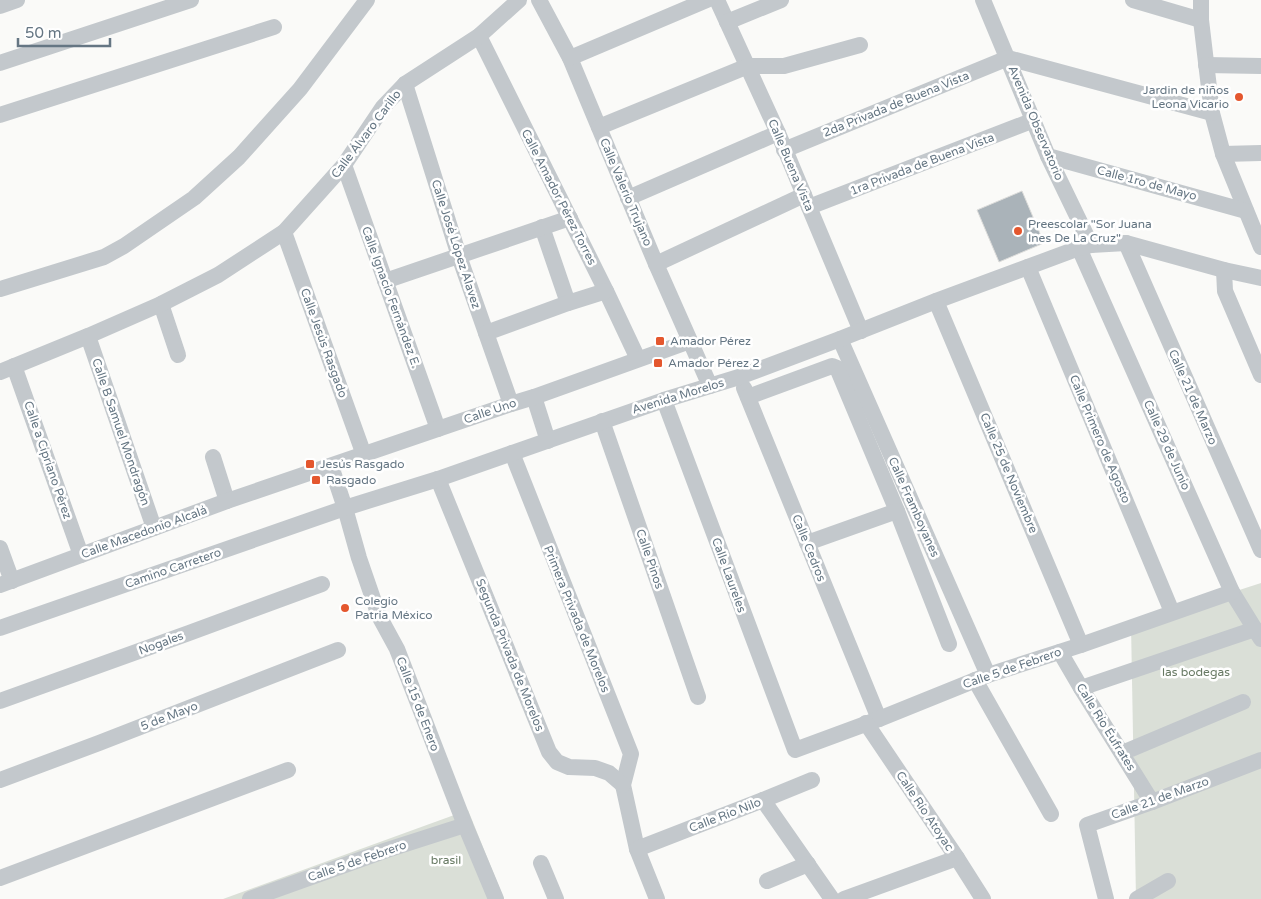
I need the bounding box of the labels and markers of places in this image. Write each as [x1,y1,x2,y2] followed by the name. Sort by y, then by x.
[1143,83,1229,111] place label: Jardin de niños Leona Vicario
[1233,91,1245,103] marker: Jardin de niños Leona Vicario
[1028,217,1152,245] place label: Preescolar "Sor Juana Ines De La Cruz"
[1012,225,1024,237] marker: Preescolar "Sor Juana Ines De La Cruz"
[670,334,751,348] place label: Amador Pérez
[654,335,666,347] marker: Amador Pérez
[668,356,760,370] place label: Amador Pérez 2
[652,357,664,369] marker: Amador Pérez 2
[320,457,405,471] place label: Jesús Rasgado
[304,458,316,470] marker: Jesús Rasgado
[326,473,376,487] place label: Rasgado
[310,474,322,486] marker: Rasgado
[355,594,433,622] place label: Colegio Patria México
[339,602,351,614] marker: Colegio Patria México

